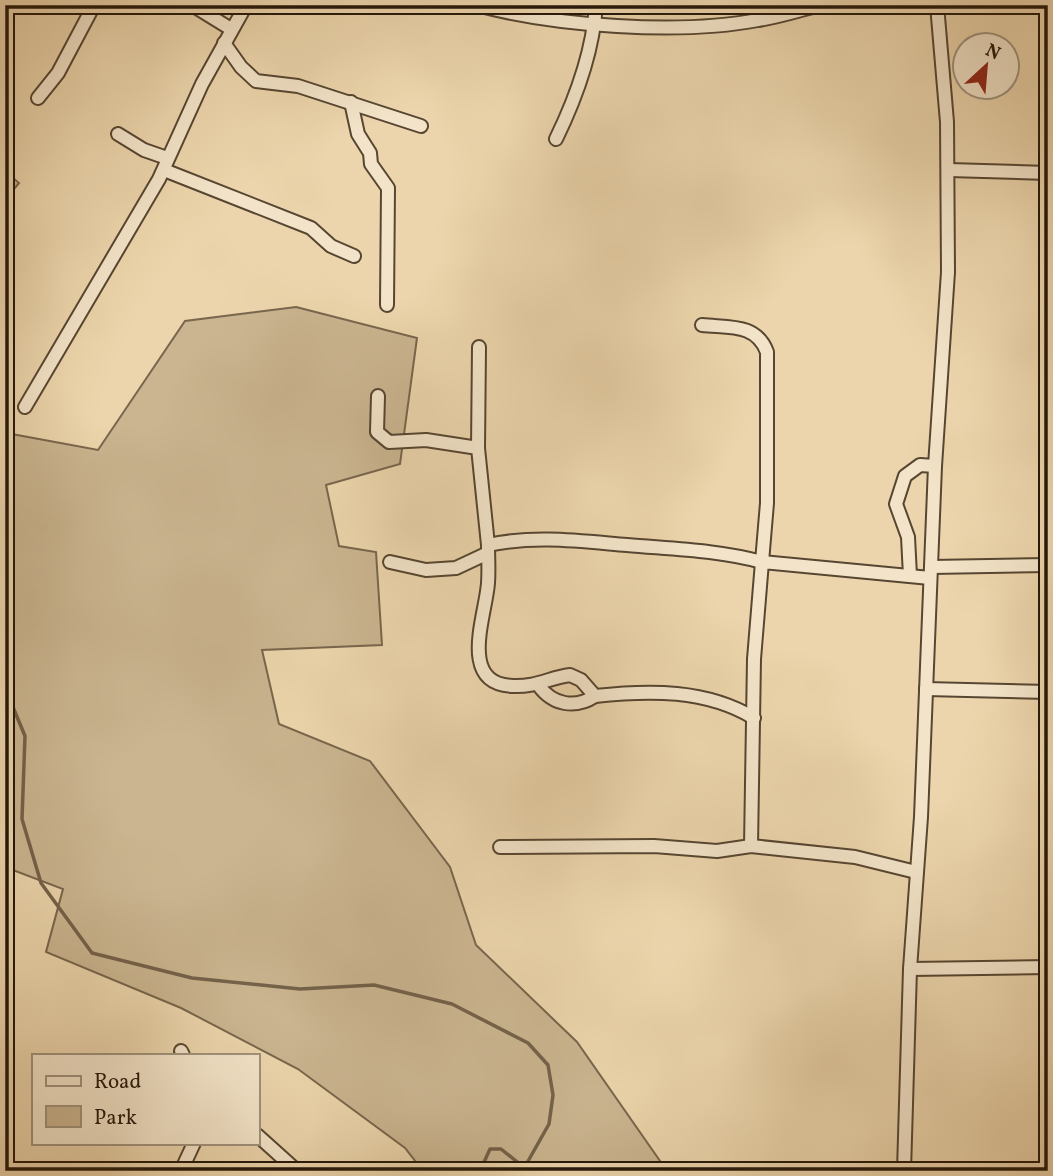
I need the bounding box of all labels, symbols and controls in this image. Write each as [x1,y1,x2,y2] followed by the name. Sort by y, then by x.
[951,32,1021,102] north arrow
[981,38,1005,67] text: N
[32,1054,259,1144] legend
[94,1068,141,1097] text: Road
[94,1104,137,1133] text: Park

